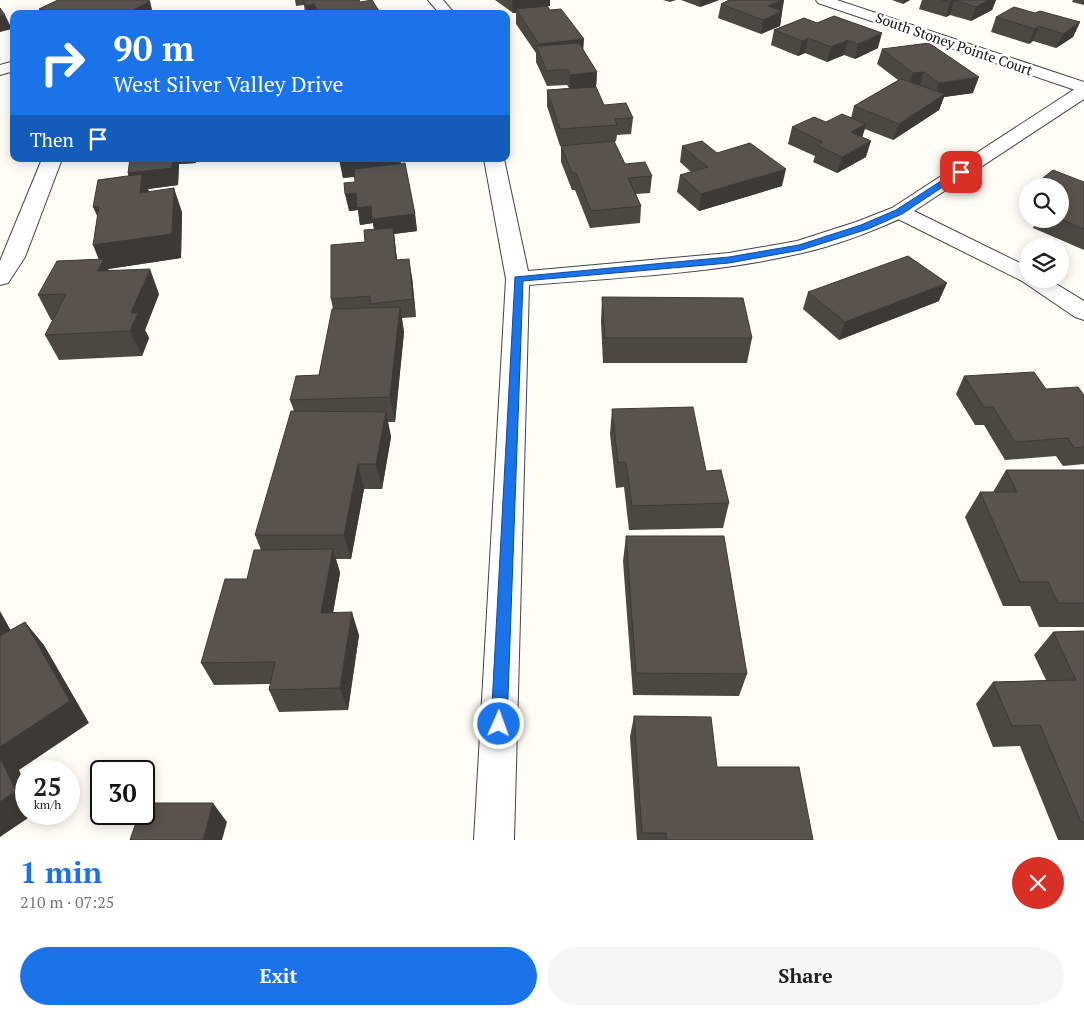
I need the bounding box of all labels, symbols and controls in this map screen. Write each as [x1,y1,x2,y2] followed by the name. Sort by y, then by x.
[873,8,1036,80] street label: South Stoney Pointe Court
[113,25,194,71] text: 90 m
[30,30,95,95] icon: right
[113,69,343,98] text: West Silver Valley Drive
[84,125,112,153] icon: arrive
[30,127,74,152] text: Then
[940,151,982,193] pin
[947,158,975,186] icon: arrive
[1019,178,1069,288] map controls
[1019,178,1069,228] button: search
[1019,238,1069,288] button: layers
[472,697,524,749] position arrow
[90,760,155,825] speed limit sign: 30
[33,770,62,803] text: 25
[34,797,61,812] text: km/h
[20,852,102,892] text: 1 min
[1012,857,1064,909] button: close
[20,891,114,913] text: 210 m · 07:25
[20,947,537,1005] button: Exit
[547,947,1064,1005] button: Share

